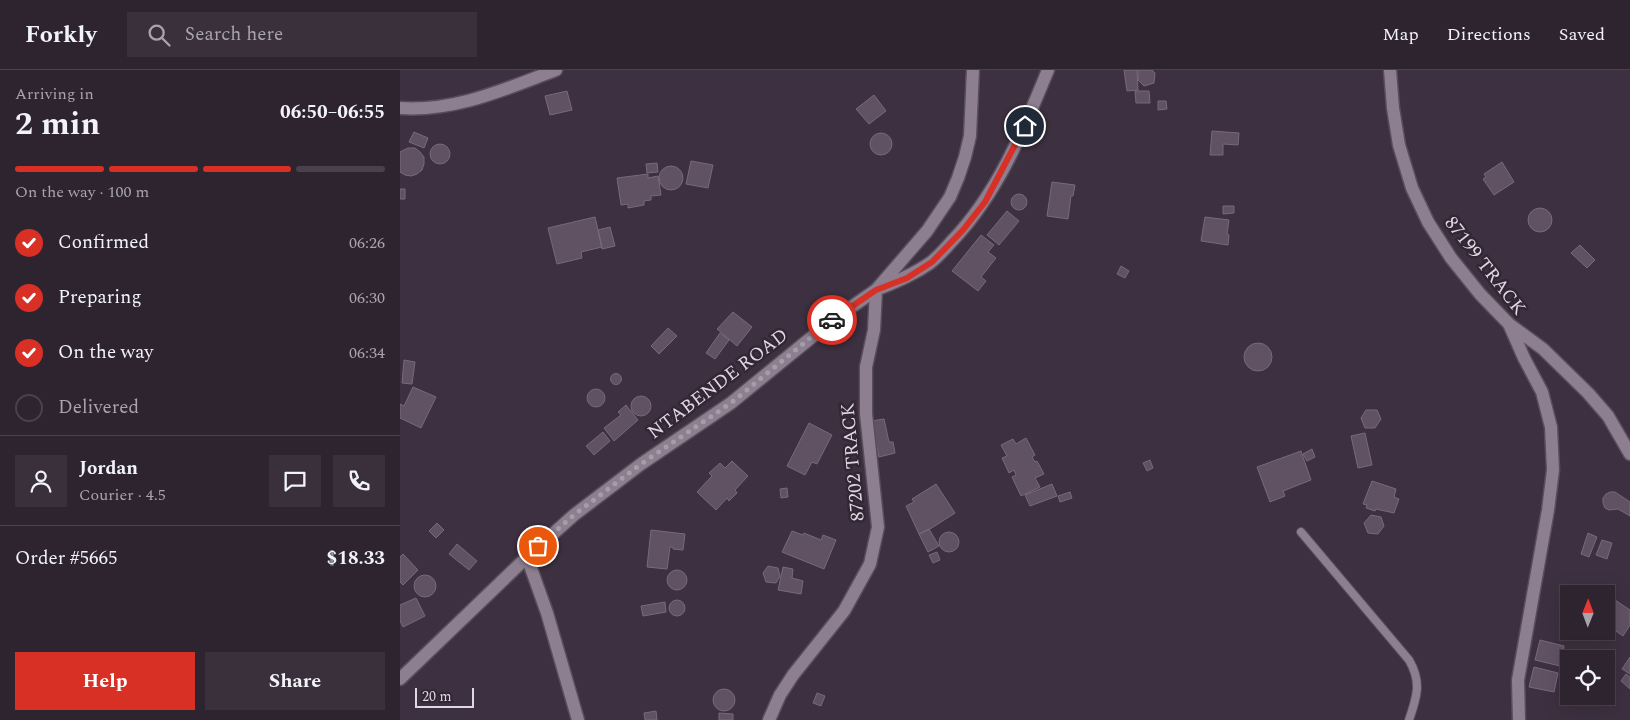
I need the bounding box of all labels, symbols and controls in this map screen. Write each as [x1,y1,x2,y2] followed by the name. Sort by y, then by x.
[127,12,477,57] search box
[25,17,97,53] text: Forkly
[185,20,283,49] text: Search here
[145,21,173,49] icon: search
[1383,21,1419,48] text: Map
[1447,21,1531,48] text: Directions
[1559,21,1605,48] text: Saved
[15,82,94,106] text: Arriving in
[280,98,385,127] text: 06:50–06:55
[15,100,100,149] text: 2 min
[1004,105,1046,147] pin
[1011,112,1039,140] icon: home
[15,180,149,204] text: On the way · 100 m
[1437,210,1533,322] street label: 87199 TRACK
[58,228,149,257] text: Confirmed
[15,229,43,257] icon: check
[349,231,385,255] text: 06:26
[58,283,142,312] text: Preparing
[15,284,43,312] icon: check
[349,286,385,310] text: 06:30
[807,295,857,345] courier
[818,306,846,334] icon: car
[642,321,794,447] street label: NTABENDE ROAD
[58,338,154,367] text: On the way
[15,339,43,367] icon: check
[349,341,385,365] text: 06:34
[58,393,139,422] text: Delivered
[833,401,873,522] street label: 87202 TRACK
[79,454,138,483] text: Jordan
[15,455,67,507] button: person
[269,455,321,507] button: chat
[333,455,385,507] button: phone
[79,483,166,507] text: Courier · 4.5
[517,525,559,567] pin
[524,532,552,560] icon: bag
[15,544,118,573] text: Order #5665
[327,544,385,573] text: $18.33
[1560,585,1615,640] north arrow
[1560,585,1615,705] map controls
[1560,650,1615,705] button: locate
[15,652,195,710] button: Help
[205,652,385,710] button: Share
[415,685,474,708] scale bar
[422,686,452,707] text: 20 m

